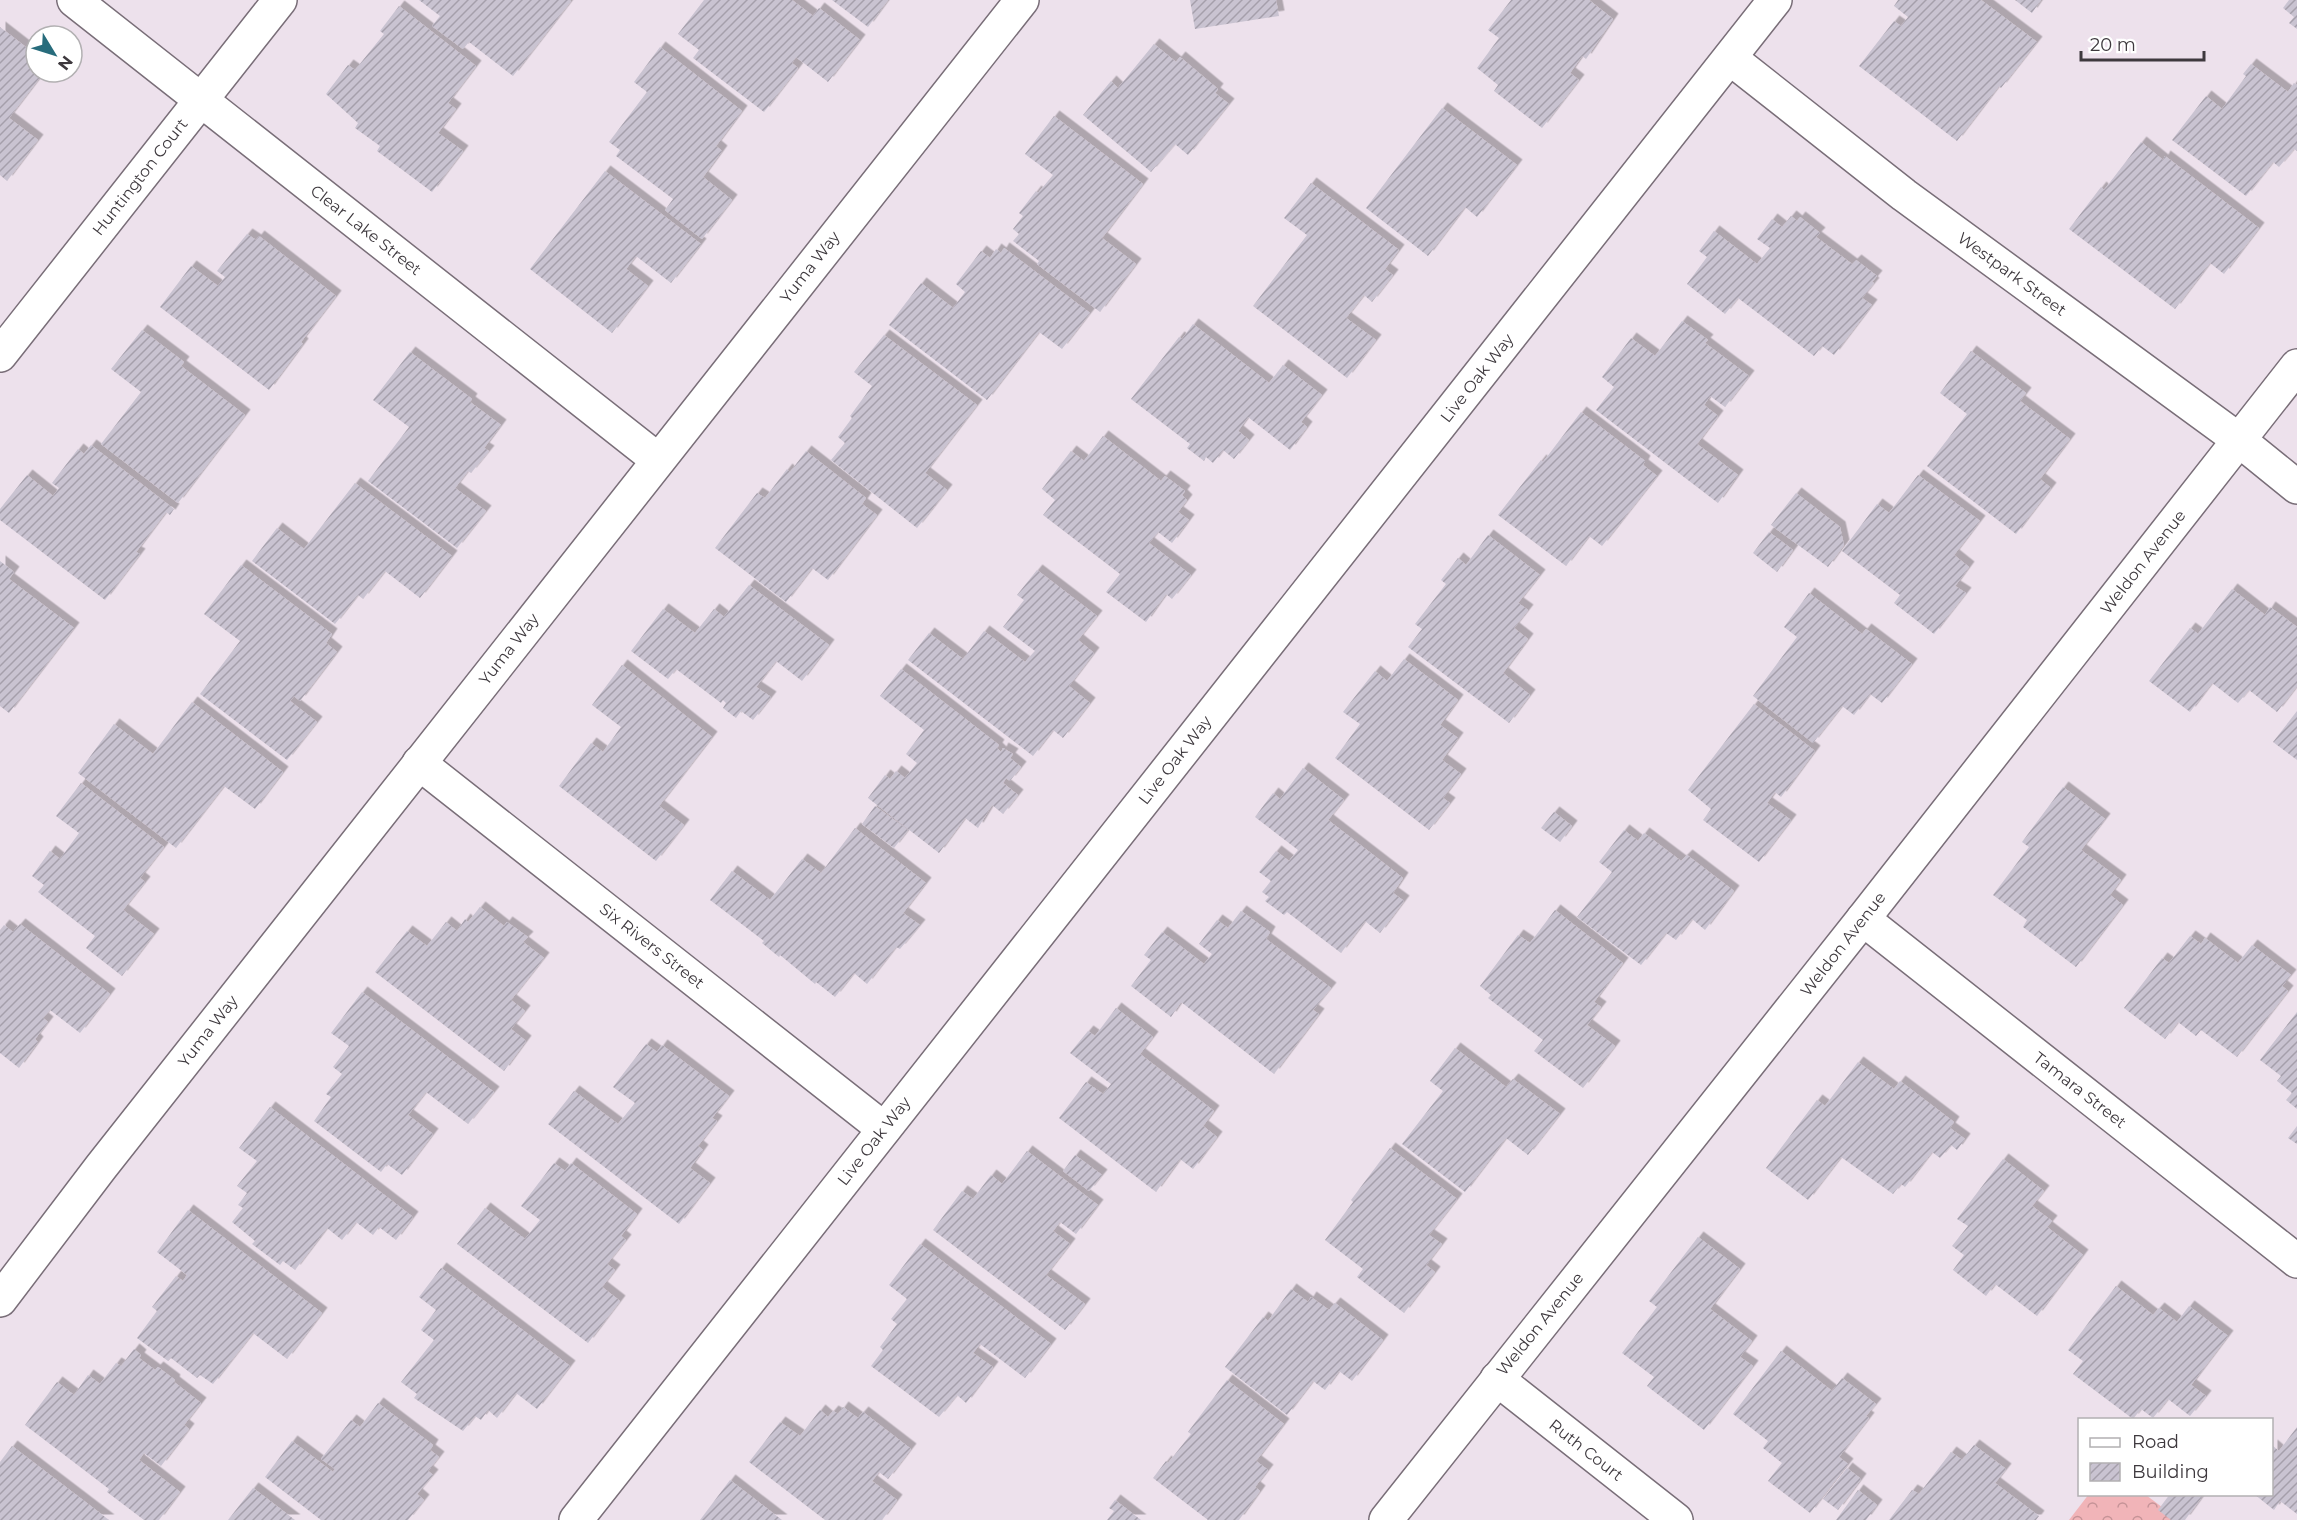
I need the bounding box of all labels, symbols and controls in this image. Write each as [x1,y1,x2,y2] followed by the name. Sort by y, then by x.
[24,24,84,84] north arrow
[2081,24,2204,62] scale bar
[2090,34,2136,56] text: 20 m
[54,52,77,74] text: N
[88,114,192,239] street label: Huntington Court
[307,181,426,279] street label: Clear Lake Street
[776,227,844,307] street label: Yuma Way
[1954,228,2070,320] street label: Westpark Street
[1436,330,1518,426] street label: Live Oak Way
[2096,506,2190,618] street label: Weldon Avenue
[475,609,543,689] street label: Yuma Way
[1134,712,1216,808] street label: Live Oak Way
[1796,888,1890,1000] street label: Weldon Avenue
[596,899,709,993] street label: Six Rivers Street
[174,991,242,1071] street label: Yuma Way
[2030,1048,2131,1132] street label: Tamara Street
[833,1093,915,1189] street label: Live Oak Way
[1493,1269,1587,1379] street label: Weldon Avenue
[1545,1415,1627,1485] street label: Ruth Court
[2078,1418,2273,1496] legend
[2132,1431,2179,1453] text: Road
[2132,1461,2209,1483] text: Building

